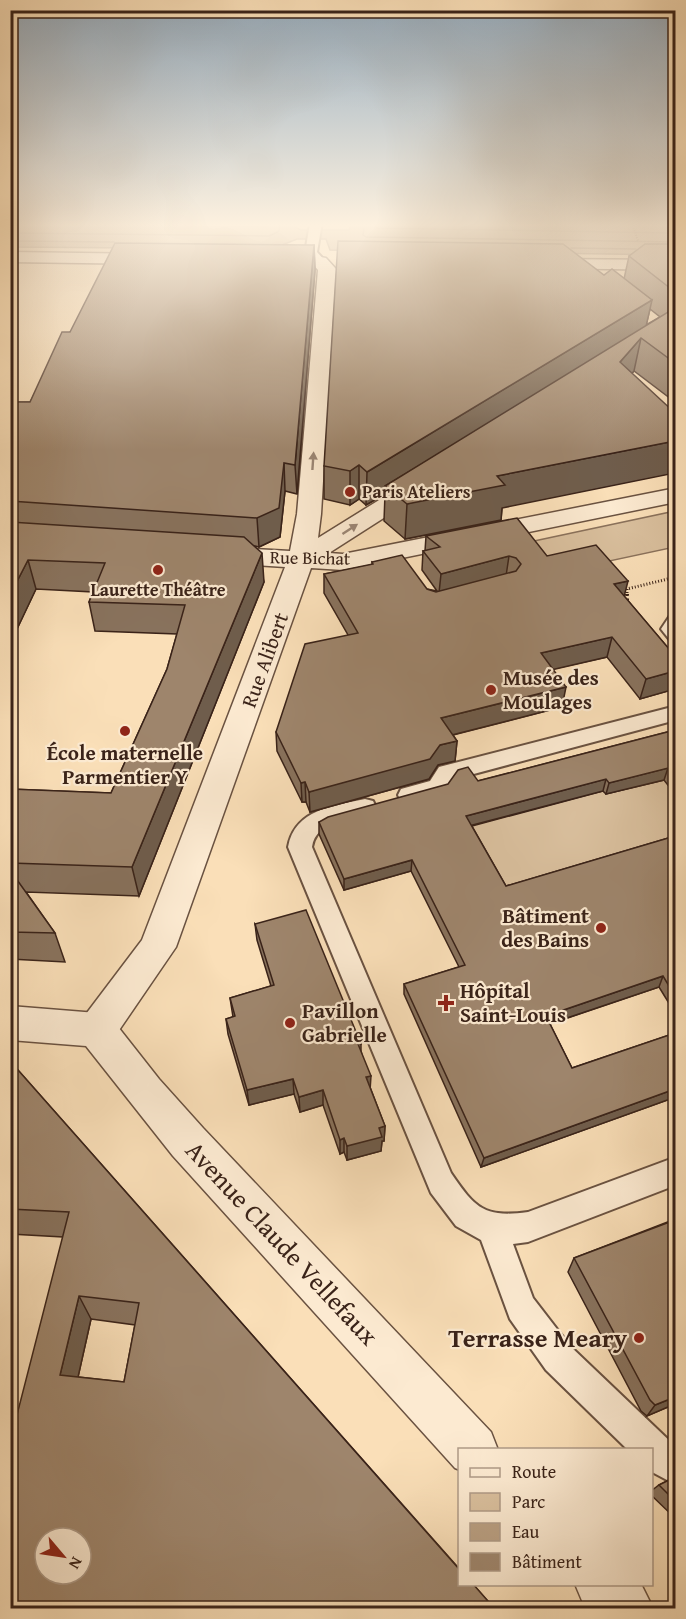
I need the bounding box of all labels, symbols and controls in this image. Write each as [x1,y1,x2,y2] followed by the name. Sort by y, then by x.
[308,451,318,470] one-way arrow
[362,478,471,505] place label: Paris Ateliers
[343,485,357,499] marker: Paris Ateliers
[342,524,358,535] one-way arrow
[270,543,351,572] street label: Rue Bichat
[151,563,165,577] marker: Laurette Théâtre
[90,576,226,603] place label: Laurette Théâtre
[233,607,296,712] street label: Rue Alibert
[503,662,599,717] place label: Musée des Moulages
[484,683,498,697] marker: Musée des Moulages
[118,724,132,738] marker: École maternelle Parmentier Y
[47,737,203,792] place label: École maternelle Parmentier Y
[501,900,589,955] place label: Bâtiment des Bains
[594,921,608,935] marker: Bâtiment des Bains
[460,975,566,1030] place label: Hôpital Saint-Louis
[437,994,455,1012] marker: Hôpital Saint-Louis
[302,995,387,1050] place label: Pavillon Gabrielle
[283,1016,297,1030] marker: Pavillon Gabrielle
[177,1131,388,1354] street label: Avenue Claude Vellefaux
[448,1318,628,1357] place label: Terrasse Meary
[632,1331,646,1345] marker: Terrasse Meary
[458,1448,653,1586] legend
[512,1458,556,1485] text: Route
[512,1488,545,1515] text: Parc
[512,1518,540,1545] text: Eau
[33,1526,93,1586] north arrow
[512,1548,582,1575] text: Bâtiment
[63,1553,89,1574] text: N

